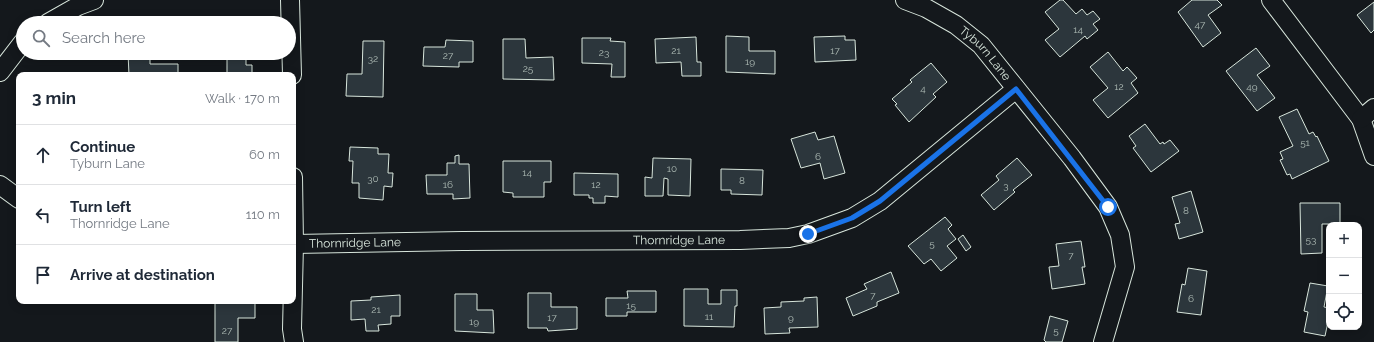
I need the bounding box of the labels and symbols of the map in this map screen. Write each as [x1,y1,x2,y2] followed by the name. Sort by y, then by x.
[1195,19,1206,30] house number: 47
[957,24,1014,83] street label: Tyburn Lane
[1073,24,1083,35] house number: 14
[671,45,681,56] house number: 21
[830,45,840,56] house number: 17
[599,47,609,58] house number: 23
[443,50,454,61] house number: 27
[368,53,378,64] house number: 32
[745,56,755,67] house number: 19
[523,63,534,74] house number: 25
[1114,81,1124,92] house number: 12
[1246,81,1258,92] house number: 49
[920,83,926,94] house number: 4
[1300,137,1311,148] house number: 51
[815,151,821,162] house number: 6
[667,163,677,174] house number: 10
[522,167,532,178] house number: 14
[367,173,379,184] house number: 30
[739,175,745,186] house number: 8
[443,179,453,190] house number: 16
[591,179,601,190] house number: 12
[1003,180,1009,191] house number: 3
[1099,198,1117,216] route start
[1183,205,1189,216] house number: 8
[799,225,817,243] route end
[633,233,725,247] street label: Thornridge Lane
[1306,234,1316,245] house number: 53
[309,235,401,251] street label: Thornridge Lane
[929,238,935,249] house number: 5
[1068,250,1074,261] house number: 7
[870,290,876,301] house number: 7
[1188,293,1194,304] house number: 6
[626,300,636,311] house number: 15
[371,304,381,315] house number: 21
[705,311,714,322] house number: 11
[547,312,557,323] house number: 17
[788,312,794,323] house number: 9
[469,316,479,327] house number: 19
[222,325,233,336] house number: 27
[1053,325,1059,336] house number: 5

